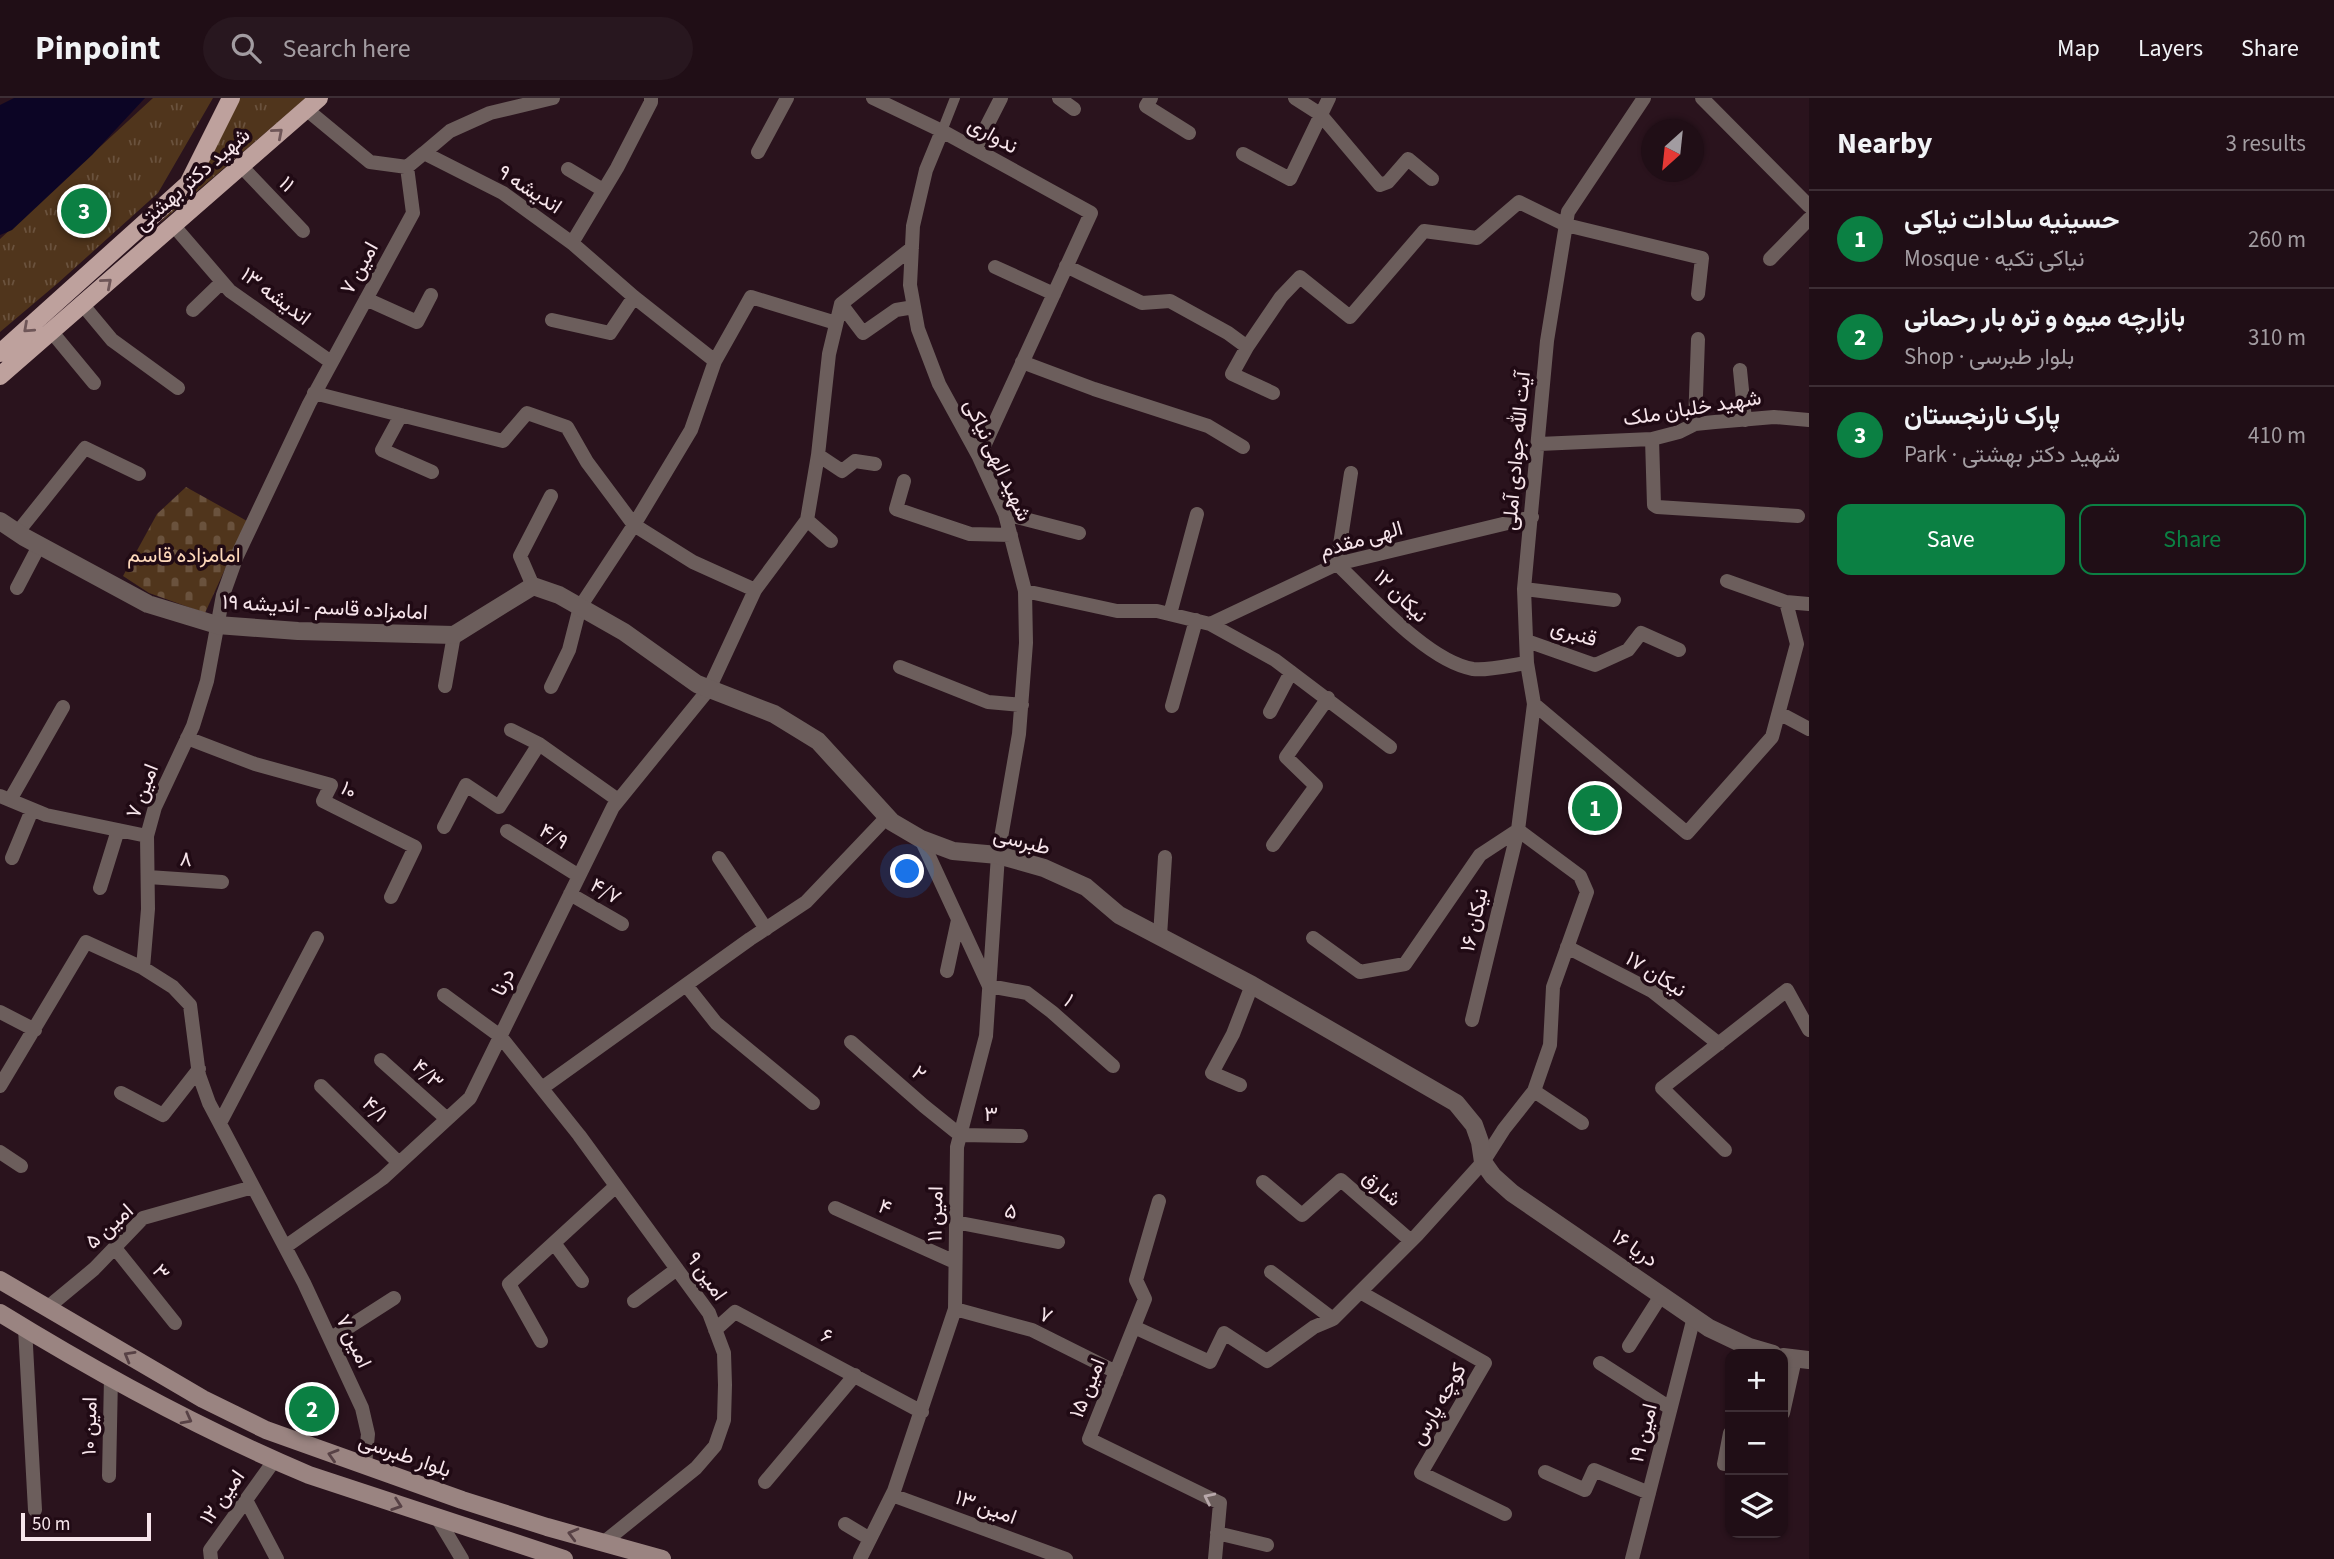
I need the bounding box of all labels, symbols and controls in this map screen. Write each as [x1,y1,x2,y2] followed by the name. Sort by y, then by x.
[203,17,693,80] search box
[35,25,161,72] text: Pinpoint
[227,29,265,67] icon: search
[283,30,411,67] text: Search here
[2057,31,2100,66] text: Map
[2138,31,2203,66] text: Layers
[2241,31,2299,66] text: Share
[962,109,1024,161] street label: ندواری
[1641,119,1704,182] north arrow
[128,120,256,238] street label: شهید دکتر بهشتی
[1837,122,1932,165] text: Nearby
[2226,127,2306,160] text: 3 results
[270,129,283,141] one-way arrow
[492,157,568,221] street label: اندیشه ۹
[272,169,302,199] street label: ۱۱
[61,185,107,237] pin: 3
[1904,201,2120,238] text: حسینیه سادات نیاکی
[1854,223,1866,256] text: 1
[2248,223,2306,256] text: 260 m
[332,236,386,300] street label: امین ۷
[1904,242,2085,275] text: Mosque · نیاکی تکیه
[235,260,317,332] street label: اندیشه ۱۳
[99,279,112,291] one-way arrow
[1904,299,2185,336] text: بازارچه میوه و تره بار رحمانی
[23,320,36,332] one-way arrow
[1854,321,1866,354] text: 2
[2248,321,2306,354] text: 310 m
[1904,340,2074,373] text: Shop · بلوار طبرسی
[1494,368,1538,532] street label: آیت الله جوادی آملی
[1621,382,1763,434] street label: شهید خلبان ملک
[956,394,1040,526] street label: شهید الهی نیاکی
[1904,397,2060,434] text: پارک نارنجستان
[1854,419,1866,452] text: 3
[2248,419,2306,452] text: 410 m
[1904,438,2120,471] text: Park · شهید دکتر بهشتی
[1837,504,2065,575] button: Save
[2079,504,2306,575] button: Share
[1316,513,1406,565] street label: الهی مقدم
[127,540,241,570] park label: امامزاده قاسم
[1367,563,1435,629] street label: نیکان ۱۲
[221,587,429,627] street label: امامزاده قاسم - اندیشه ۱۹
[1547,612,1601,654] street label: قنبری
[118,759,166,823] street label: امین ۷
[335,773,363,807] street label: ۱۰
[1572,782,1618,834] pin: 1
[534,815,574,857] street label: ۴/۹
[990,819,1054,863] street label: طبرسی
[179,844,193,874] street label: ۸
[890,854,924,888] your location
[585,870,627,912] street label: ۴/۷
[1452,885,1496,955] street label: نیکان ۱۶
[1620,944,1692,1004] street label: نیکان ۱۷
[484,963,522,1001] street label: درنا
[1057,987,1081,1013] street label: ۱
[406,1052,450,1096] street label: ۴/۳
[905,1058,933,1088] street label: ۲
[355,1089,395,1129] street label: ۴/۱
[984,1099,998,1129] street label: ۳
[1356,1163,1408,1213] street label: شارق
[920,1186,950,1242] street label: امین ۱۱
[873,1191,897,1223] street label: ۴
[1002,1195,1020,1227] street label: ۵
[78,1196,140,1256] street label: امین ۵
[1606,1222,1664,1274] street label: دریا ۱۶
[679,1245,735,1307] street label: امین ۹
[145,1257,177,1287] street label: ۳
[1034,1299,1058,1331] street label: ۷
[329,1309,379,1373] street label: امین ۷
[815,1320,839,1352] street label: ۶
[1725,1349,1788,1538] map controls
[1725,1349,1788,1412] button: +
[124,1351,137,1364] one-way arrow
[1061,1354,1113,1422] street label: امین ۱۵
[1402,1357,1474,1451] street label: کوچه پارس
[289,1383,335,1435] pin: 2
[73,1396,105,1456] street label: امین ۱۰
[1621,1400,1665,1466] street label: امین ۱۹
[180,1411,192,1425] one-way arrow
[1725,1412,1788,1475] button: −
[355,1425,455,1485] street label: بلوار طبرسی
[328,1448,340,1463] one-way arrow
[192,1463,252,1531] street label: امین ۱۲
[1725,1475,1788,1538] button: layers
[951,1482,1021,1532] street label: امین ۱۳
[1204,1492,1216,1506] one-way arrow
[391,1497,403,1511] one-way arrow
[21,1510,150,1542] scale bar
[32,1511,70,1538] text: 50 m
[567,1528,579,1542] one-way arrow

